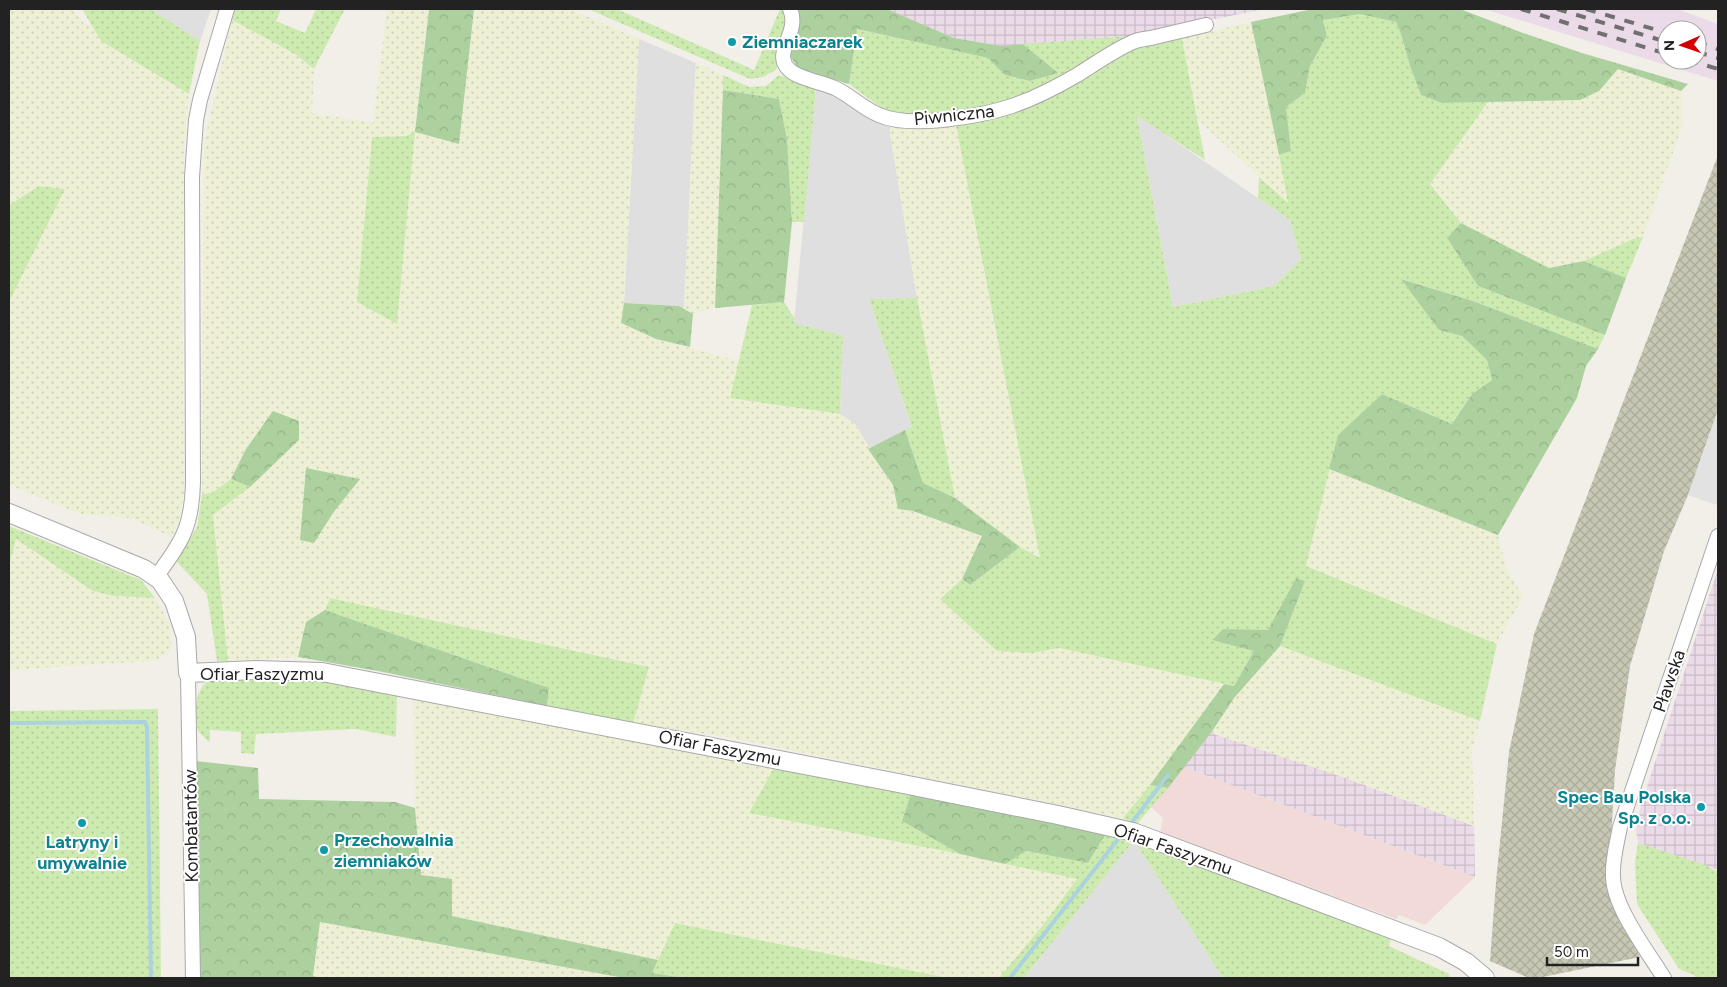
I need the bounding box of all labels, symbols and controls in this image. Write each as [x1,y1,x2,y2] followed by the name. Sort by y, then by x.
[1657,20,1707,70] north arrow
[742,31,863,53] place label: Ziemniaczarek
[726,36,738,48] marker: Ziemniaczarek
[1661,40,1678,51] text: N
[913,100,995,130] street label: Piwniczna
[1648,647,1690,715] street label: Pławska
[200,663,324,685] street label: Ofiar Faszyzmu
[657,725,783,771] street label: Ofiar Faszyzmu
[179,769,203,883] street label: Kombatantów
[1557,786,1691,829] place label: Spec Bau Polska Sp. z o.o.
[1695,801,1707,813] marker: Spec Bau Polska Sp. z o.o.
[76,817,88,829] marker: Latryny i umywalnie
[1111,818,1235,880] street label: Ofiar Faszyzmu
[334,829,454,872] place label: Przechowalnia ziemniaków
[37,831,127,874] place label: Latryny i umywalnie
[318,844,330,856] marker: Przechowalnia ziemniaków
[1547,934,1638,966] scale bar
[1554,943,1589,961] text: 50 m

